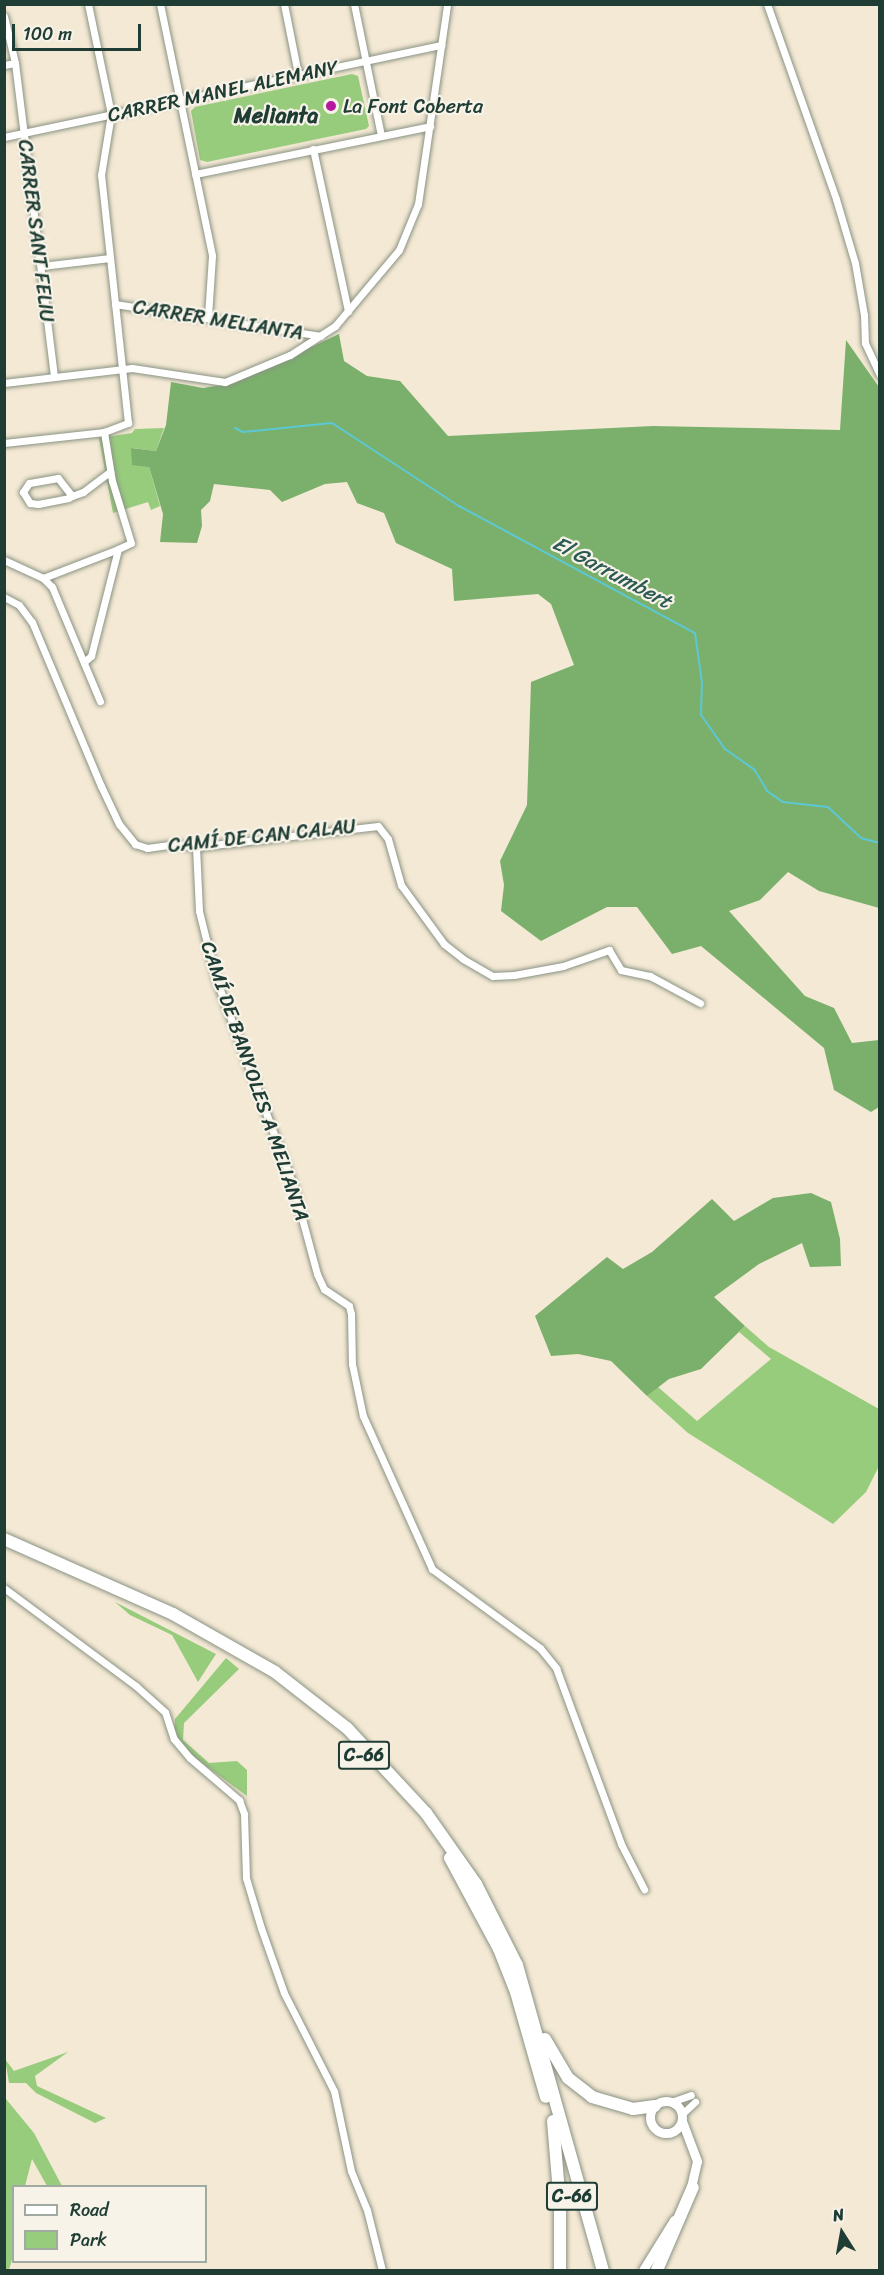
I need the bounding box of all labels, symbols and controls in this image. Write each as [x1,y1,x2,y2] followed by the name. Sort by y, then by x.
[15,12,144,50] scale bar
[23,18,72,50] text: 100 m
[105,55,341,127] street label: CARRER MANEL ALEMANY
[343,94,483,118] place label: La Font Coberta
[324,99,338,113] marker: La Font Coberta
[234,103,318,129] district label: Melianta
[13,139,59,323] street label: CARRER SANT FELIU
[132,295,304,345] street label: CARRER MELIANTA
[549,530,675,614] water label: El Garrumbert
[167,814,357,858] street label: CAMÍ DE CAN CALAU
[195,937,315,1225] street label: CAMÍ DE BANYOLES A MELIANTA
[337,1740,391,1770] road number: C-66
[545,2181,599,2211] road number: C-66
[12,2185,207,2263] legend
[70,2194,109,2226] text: Road
[830,2200,847,2230] text: N
[812,2203,872,2263] north arrow
[70,2224,107,2256] text: Park

